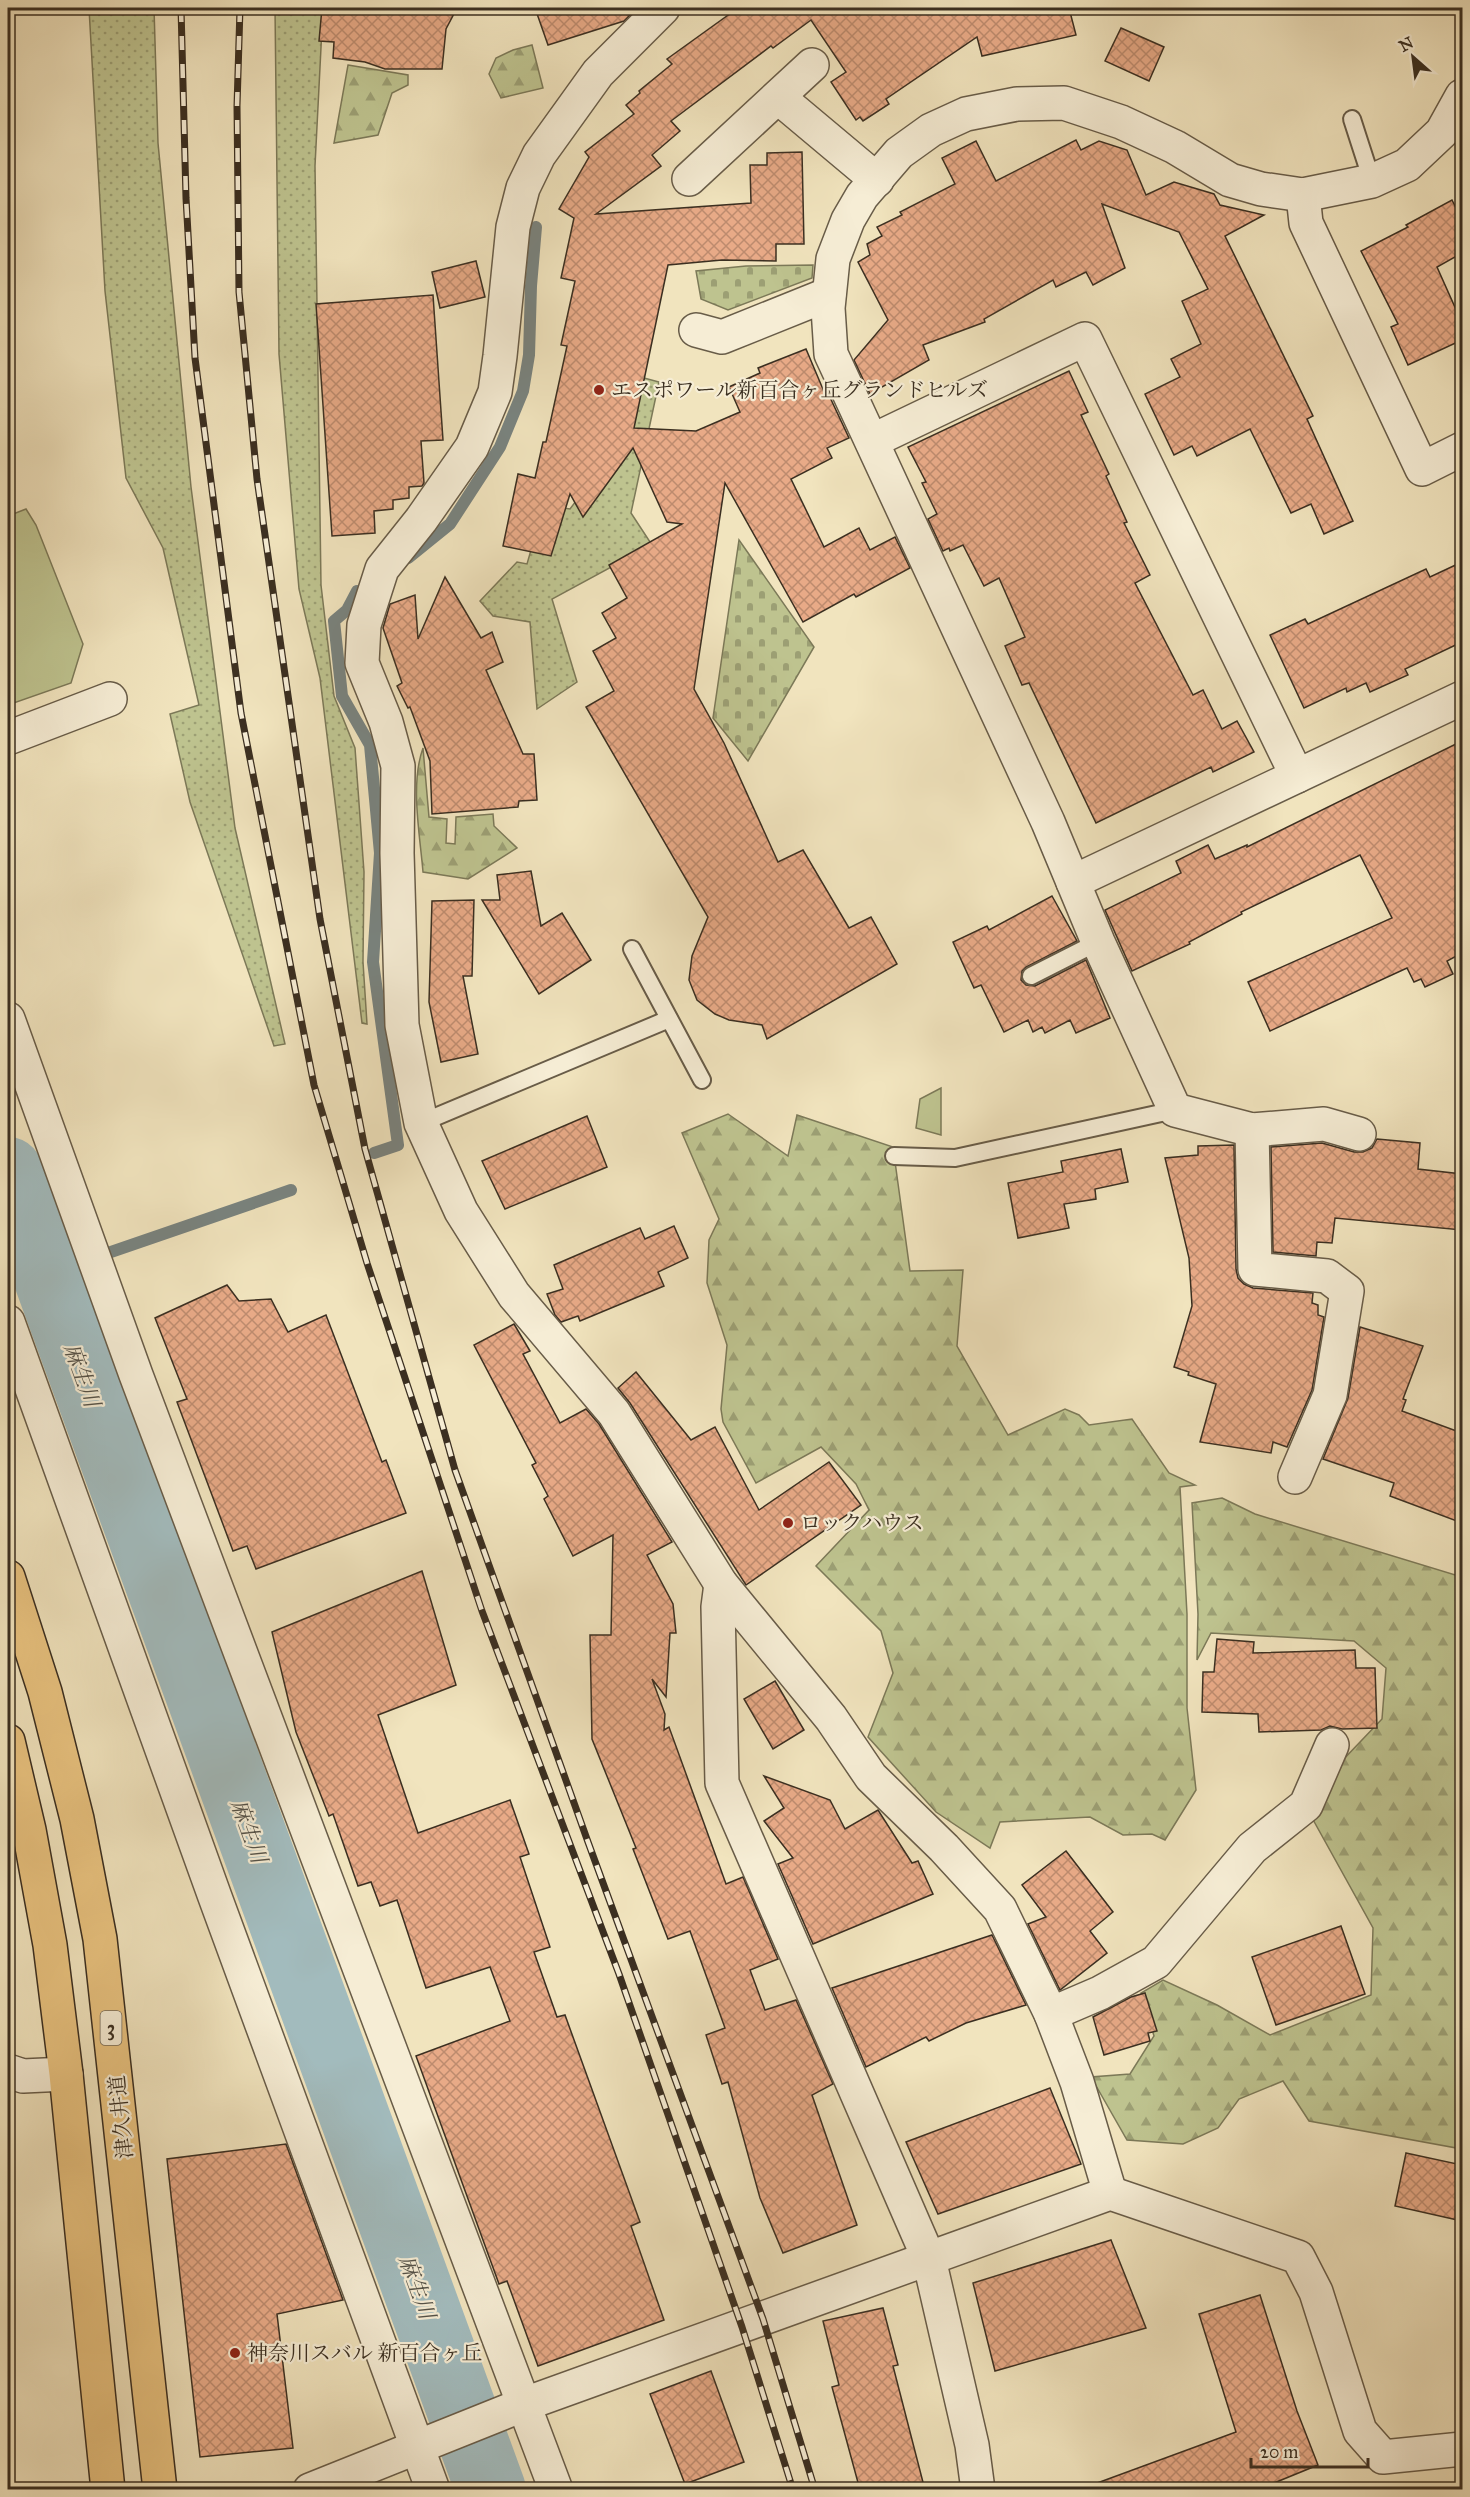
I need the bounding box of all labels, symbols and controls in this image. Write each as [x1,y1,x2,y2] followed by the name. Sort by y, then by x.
[1383,27,1443,87] north arrow
[1396,32,1417,56] text: N
[611,377,988,403] place label: エスポワール新百合ヶ丘グランドヒルズ
[592,383,606,397] marker: エスポワール新百合ヶ丘グランドヒルズ
[58,1339,107,1412] water label: 麻生川
[800,1510,924,1536] place label: ロックハウス
[781,1516,795,1530] marker: ロックハウス
[225,1795,274,1868] water label: 麻生川
[100,2011,122,2045] road number: 3
[104,2074,138,2160] street label: 津久井道
[393,2251,442,2324] water label: 麻生川
[247,2340,483,2366] place label: 神奈川スバル 新百合ヶ丘
[228,2346,242,2360] marker: 神奈川スバル 新百合ヶ丘
[1251,2431,1368,2469] scale bar
[1260,2441,1298,2463] text: 20 m

